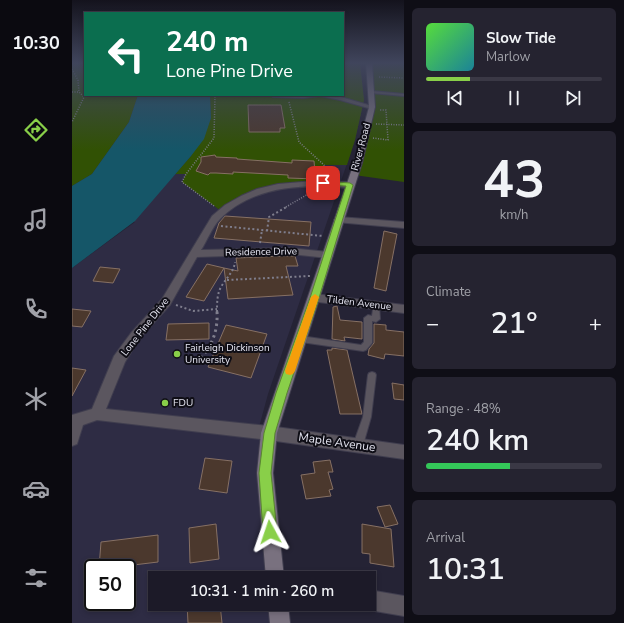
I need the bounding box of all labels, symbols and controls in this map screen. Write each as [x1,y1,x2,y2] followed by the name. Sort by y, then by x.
[166,23,249,61] text: 240 m
[100,28,152,80] icon: left
[486,28,556,48] text: Slow Tide
[12,31,60,55] text: 10:30
[486,48,531,66] text: Marlow
[166,59,293,83] text: Lone Pine Drive
[444,87,466,109] icon: previous
[503,87,525,109] icon: pause
[562,87,584,109] icon: next
[22,116,50,144] icon: directions
[348,121,374,172] street label: River Road
[483,144,545,215] text: 43
[306,166,340,200] pin
[312,172,334,194] icon: arrive
[22,206,50,234] icon: music
[500,206,528,224] text: km/h
[225,244,297,260] street label: Residence Drive
[426,283,471,301] text: Climate
[326,292,392,314] street label: Tilden Avenue
[22,295,50,323] icon: phone
[118,295,172,359] street label: Lone Pine Drive
[490,303,538,344] text: 21°
[426,309,439,339] text: −
[589,309,602,339] text: +
[185,341,270,367] place label: Fairleigh Dickinson University
[172,349,182,359] marker: Fairleigh Dickinson University
[22,385,50,413] icon: climate
[173,396,193,410] place label: FDU
[160,398,170,408] marker: FDU
[426,400,501,418] text: Range · 48%
[426,420,529,461] text: 240 km
[298,429,376,455] street label: Maple Avenue
[22,475,50,503] icon: car
[249,511,291,553] position arrow
[426,529,465,547] text: Arrival
[426,549,505,590] text: 10:31
[84,559,136,611] speed limit sign: 50
[22,564,50,592] icon: filters
[190,581,334,601] text: 10:31 · 1 min · 260 m

